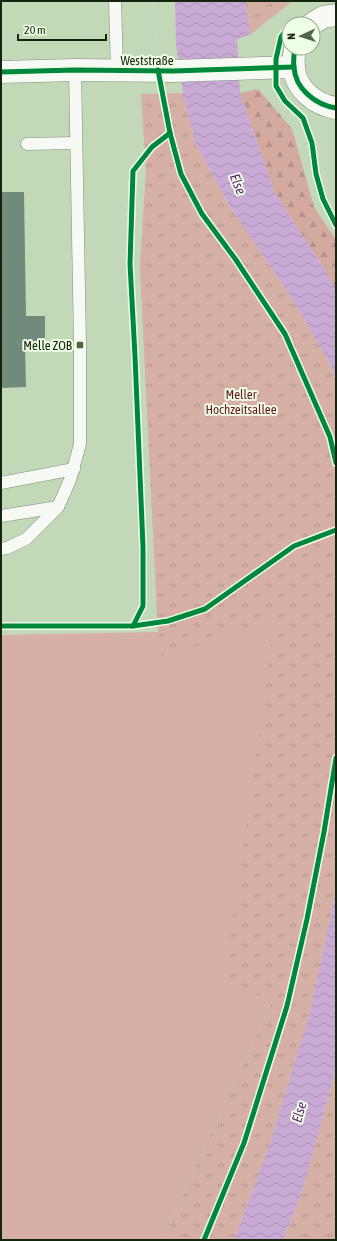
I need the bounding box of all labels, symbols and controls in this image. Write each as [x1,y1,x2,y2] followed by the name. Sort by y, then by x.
[18,16,106,42] scale bar
[281,16,321,56] north arrow
[24,23,46,37] text: 20 m
[285,33,297,40] text: N
[120,53,174,68] street label: Weststraße
[227,171,249,197] water label: Else
[23,338,73,353] place label: Melle ZOB
[75,340,85,350] marker: Melle ZOB
[205,387,277,417] park label: Meller Hochzeitsallee
[288,1100,310,1124] water label: Else

